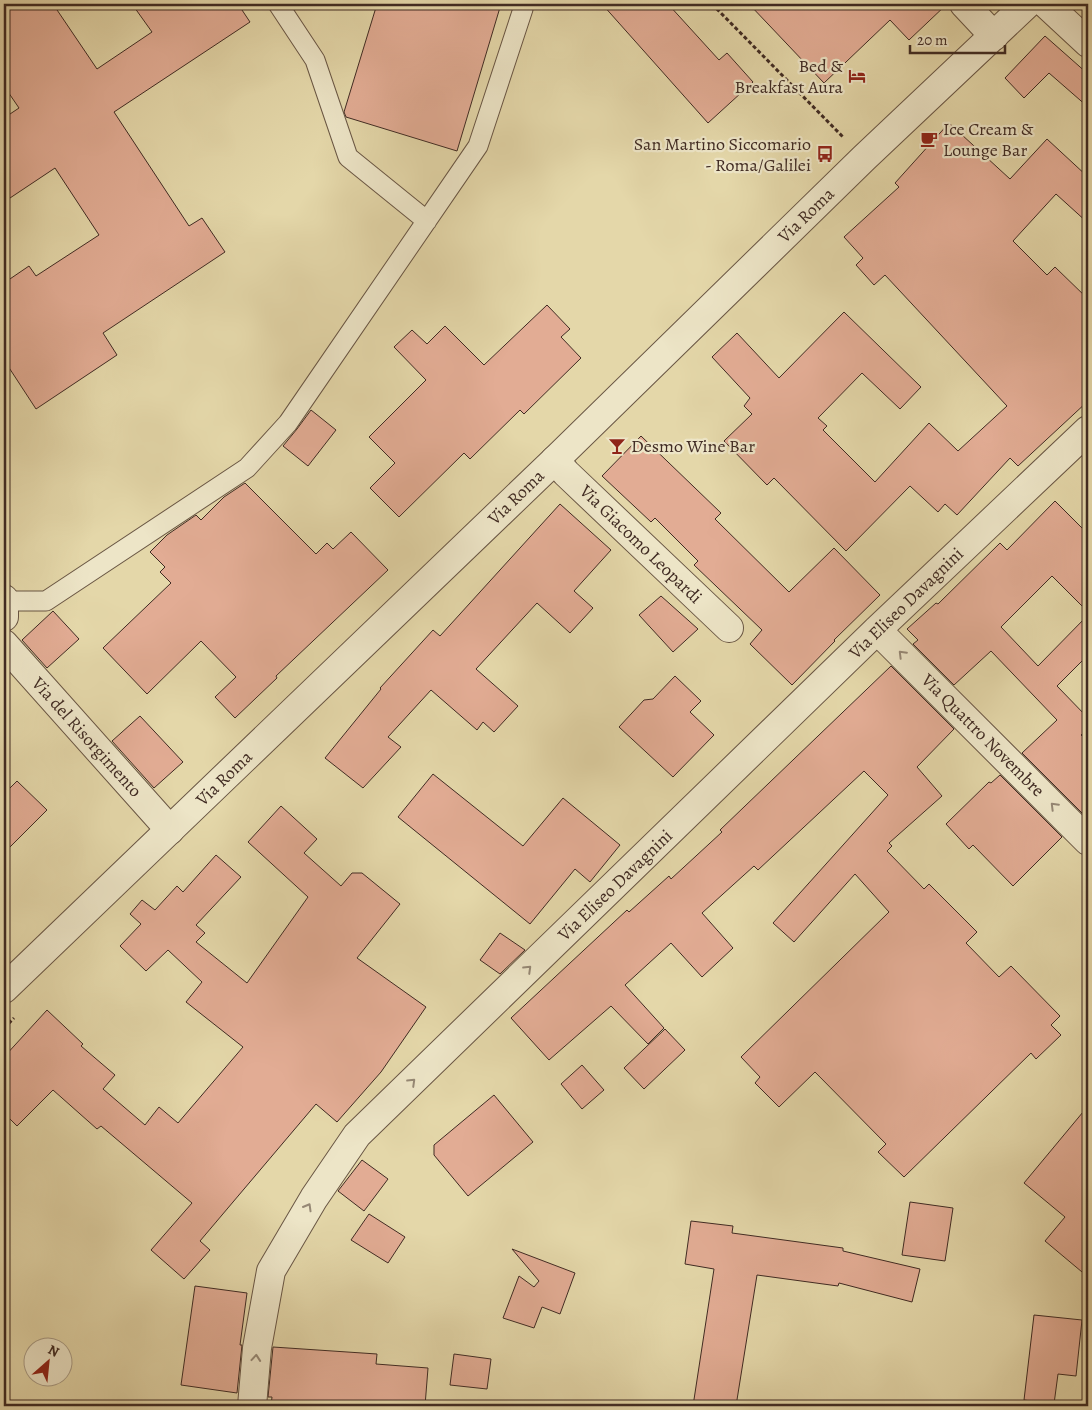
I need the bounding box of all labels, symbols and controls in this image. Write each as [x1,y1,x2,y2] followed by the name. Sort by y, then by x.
[910,22,1004,54] scale bar
[917,30,948,50] text: 20 m
[734,54,844,99] place label: Bed & Breakfast Aura
[847,66,867,86] hotel icon: Bed & Breakfast Aura
[943,117,1034,162] place label: Ice Cream & Lounge Bar
[919,129,939,149] cafe icon: Ice Cream & Lounge Bar
[634,132,811,177] place label: San Martino Siccomario - Roma/Galilei
[815,144,835,164] bus stop icon: San Martino Siccomario - Roma/Galilei
[772,182,840,249] street label: Via Roma
[631,434,755,458] place label: Desmo Wine Bar
[607,436,627,456] bar icon: Desmo Wine Bar
[482,464,550,531] street label: Via Roma
[574,478,708,609] street label: Via Giacomo Leopardi
[843,542,969,665] street label: Via Eliseo Davagnini
[899,651,908,660] one-way arrow
[915,667,1050,802] street label: Via Quattro Novembre
[26,671,147,802] street label: Via del Risorgimento
[190,745,258,812] street label: Via Roma
[1051,803,1060,812] one-way arrow
[552,824,678,947] street label: Via Eliseo Davagnini
[522,966,531,975] one-way arrow
[406,1079,415,1088] one-way arrow
[302,1203,312,1212] one-way arrow
[22,1338,72,1388] north arrow
[45,1340,63,1362] text: N
[250,1353,261,1361] one-way arrow

